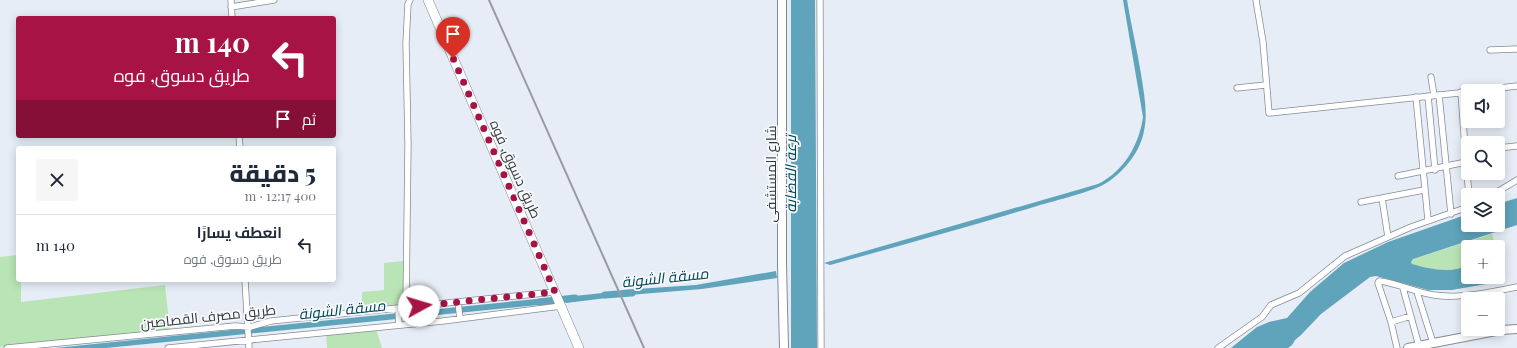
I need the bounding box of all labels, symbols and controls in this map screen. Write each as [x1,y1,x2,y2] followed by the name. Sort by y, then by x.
[436,17,470,58] pin
[175,23,250,60] text: 140 m
[442,23,464,45] icon: arrive
[264,32,316,84] icon: left
[114,63,250,87] text: طريق دسوق, فوه
[1461,84,1505,336] map controls
[1461,84,1505,128] button: sound
[272,108,294,130] icon: arrive
[302,109,316,129] text: ثم
[486,117,546,221] street label: طريق دسوق, فوه
[761,125,780,223] street label: شارع المستشفى
[780,132,800,213] water label: ترعة القضابة
[1461,136,1505,180] button: search
[229,156,316,188] text: 5 دقيقة
[36,159,78,201] button: close
[245,187,316,204] text: 400 m · 12:17
[1461,188,1505,232] button: layers
[197,222,282,242] text: انعطف يسارًا
[294,234,316,256] icon: left
[36,235,75,255] text: 140 m
[1461,240,1505,284] button: +
[184,250,282,267] text: طريق دسوق, فوه
[621,262,710,291] water label: مسقة الشونة
[398,285,440,327] position arrow
[1461,292,1505,336] button: −
[298,294,387,323] water label: مسقة الشونة
[139,299,277,333] street label: طريق مصرف القصاصين

